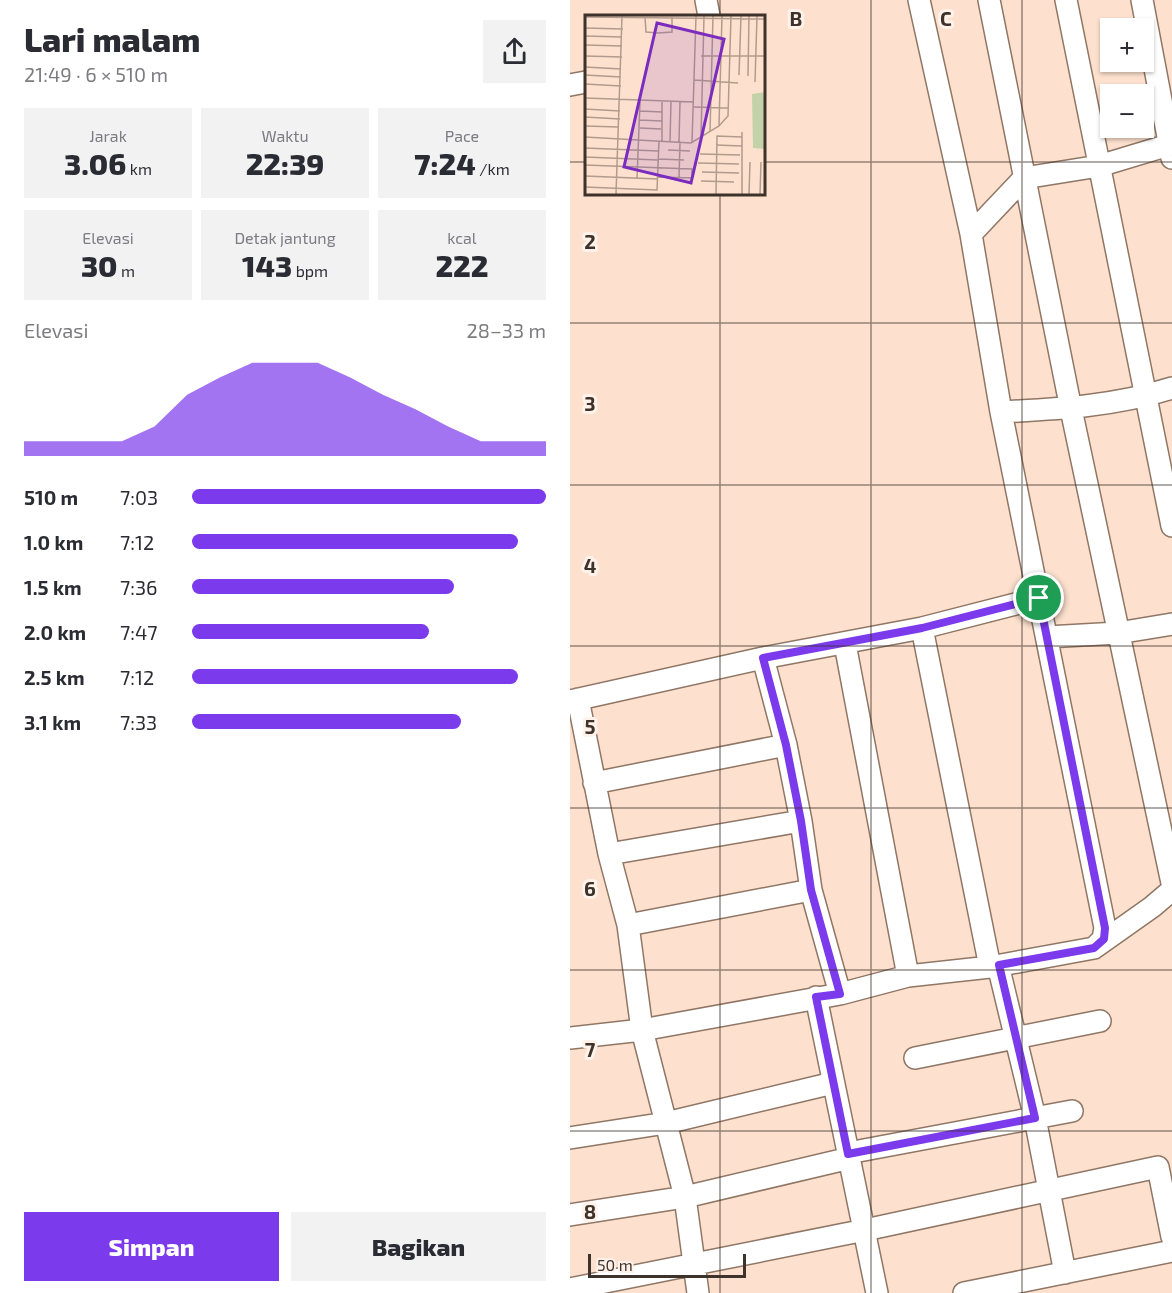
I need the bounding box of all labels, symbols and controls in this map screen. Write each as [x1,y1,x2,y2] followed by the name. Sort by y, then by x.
[790,6,802,30] text: B
[940,6,952,30] text: C
[585,15,765,195] inset map
[1100,18,1154,138] map controls
[1100,18,1154,72] button: +
[24,19,200,59] text: Lari malam
[483,20,546,83] button: share
[24,62,168,86] text: 21:49 · 6 × 510 m
[1100,84,1154,138] button: −
[89,126,127,145] text: Jarak
[261,126,309,145] text: Waktu
[445,126,479,145] text: Pace
[64,145,126,181] text: 3.06
[246,145,324,181] text: 22:39
[414,145,476,181] text: 7:24
[126,159,152,178] text: km
[476,159,510,178] text: /km
[82,228,134,247] text: Elevasi
[234,228,336,247] text: Detak jantung
[447,228,477,247] text: kcal
[584,229,596,253] text: 2
[81,247,117,283] text: 30
[242,247,292,283] text: 143
[435,247,489,283] text: 222
[117,261,135,280] text: m
[292,261,328,280] text: bpm
[24,318,88,342] text: Elevasi
[467,318,546,342] text: 28–33 m
[584,391,596,415] text: 3
[24,485,78,509] text: 510 m
[120,485,158,509] text: 7:03
[24,530,83,554] text: 1.0 km
[120,530,154,554] text: 7:12
[584,553,597,577] text: 4
[1013,572,1064,623] pin
[24,575,82,599] text: 1.5 km
[120,575,158,599] text: 7:36
[1022,581,1055,614] icon: arrive
[24,620,86,644] text: 2.0 km
[120,620,158,644] text: 7:47
[24,665,85,689] text: 2.5 km
[120,665,154,689] text: 7:12
[24,710,81,734] text: 3.1 km
[120,710,157,734] text: 7:33
[584,714,596,738] text: 5
[584,876,596,900] text: 6
[585,1037,596,1061] text: 7
[584,1199,596,1223] text: 8
[24,1212,279,1281] button: Simpan
[291,1212,546,1281] button: Bagikan
[588,1251,746,1278] scale bar
[597,1255,633,1274] text: 50 m

